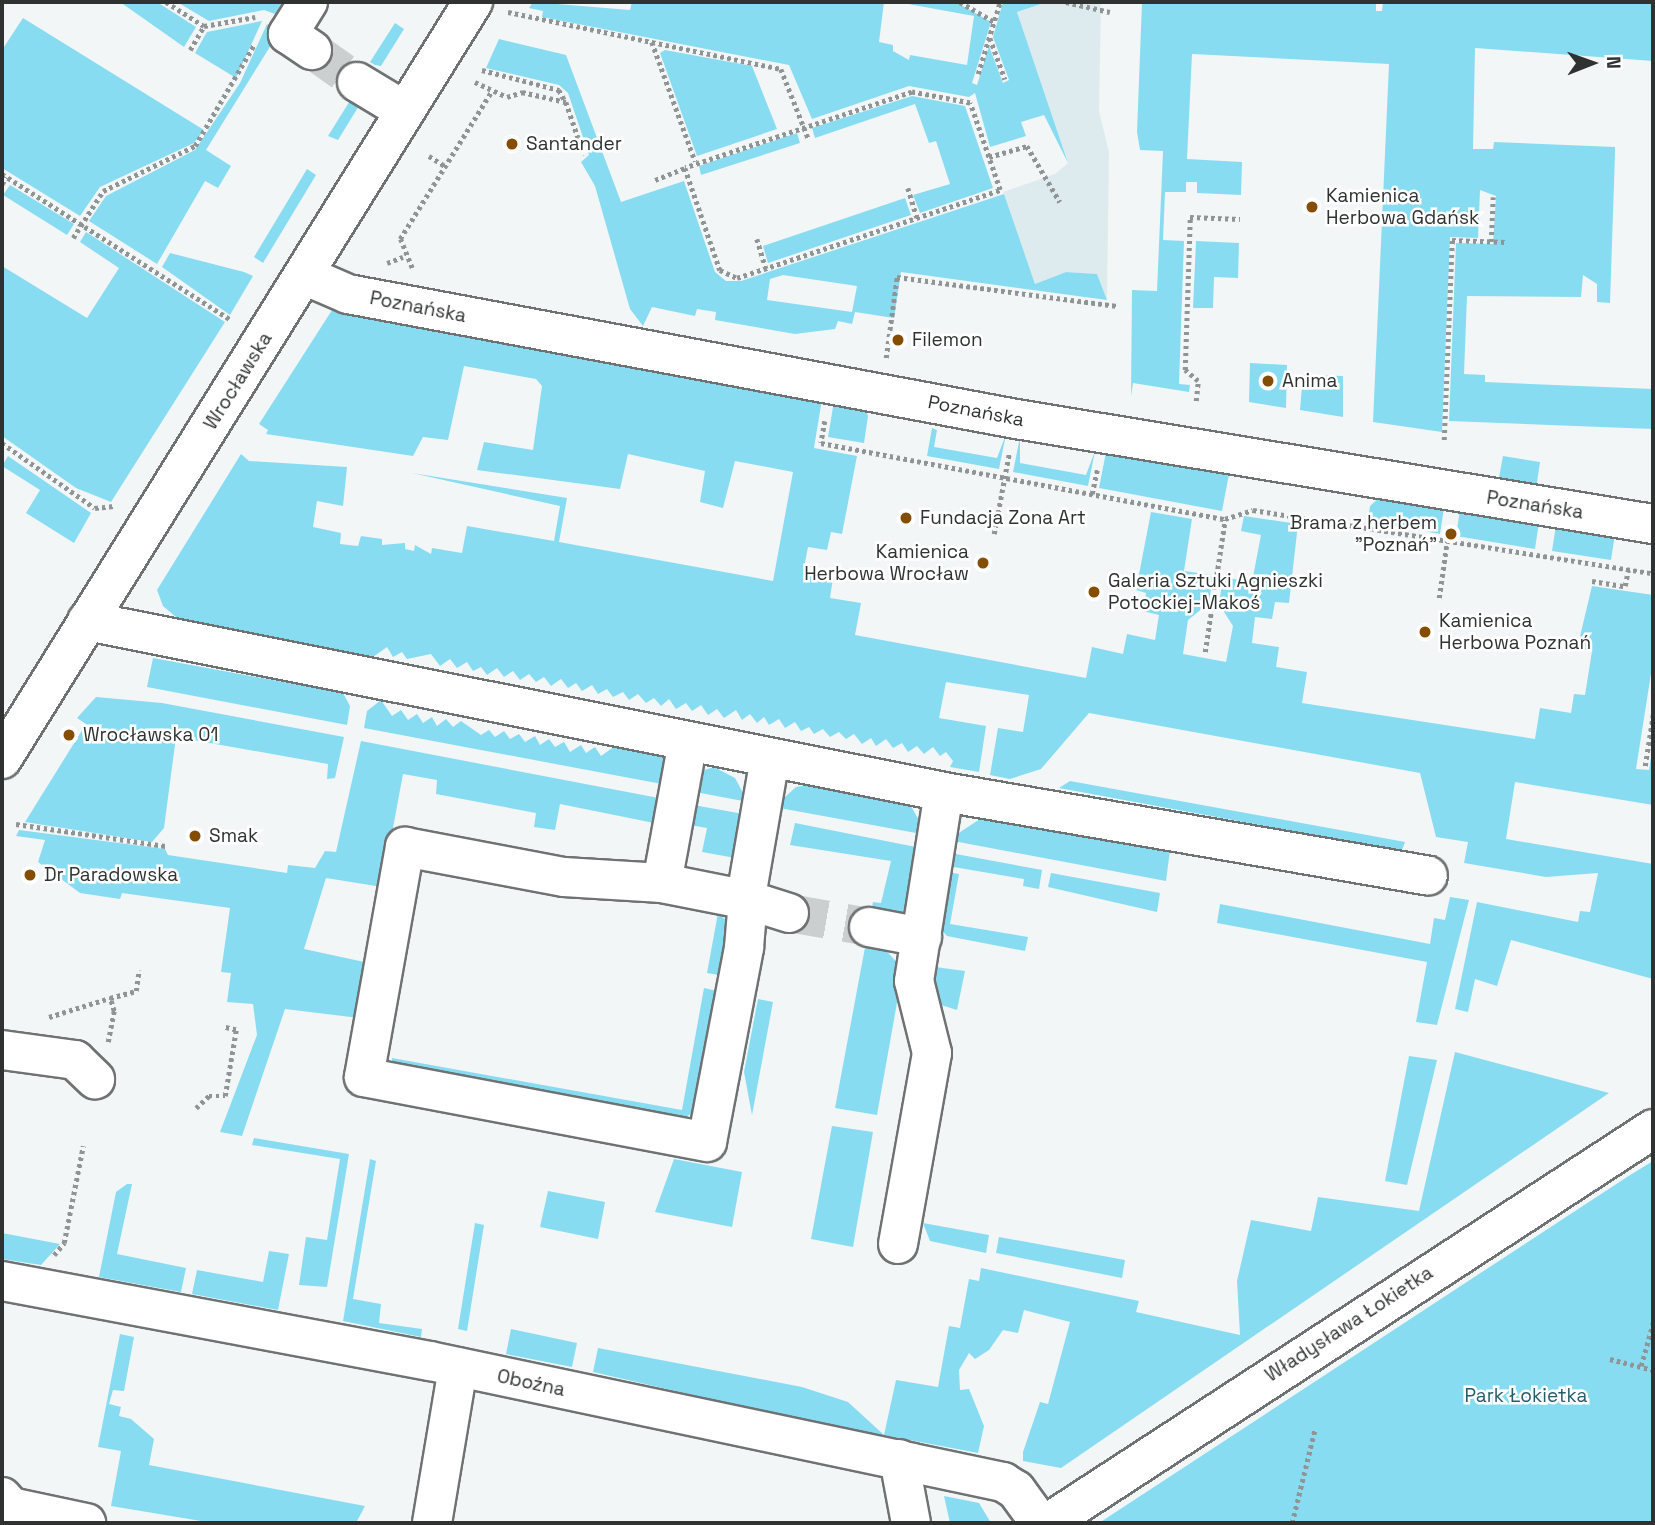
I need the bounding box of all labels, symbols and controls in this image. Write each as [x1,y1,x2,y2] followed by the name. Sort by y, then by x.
[1557,28,1627,98] north arrow
[1601,56,1626,69] text: N
[526,133,622,155] place label: Santander
[504,136,520,152] marker: Santander
[1326,185,1479,229] place label: Kamienica Herbowa Gdańsk
[1304,199,1320,215] marker: Kamienica Herbowa Gdańsk
[368,287,468,327] street label: Poznańska
[199,328,277,434] street label: Wrocławska
[912,329,983,351] place label: Filemon
[890,332,906,348] marker: Filemon
[1282,370,1338,392] place label: Anima
[1260,373,1276,389] marker: Anima
[926,391,1026,431] street label: Poznańska
[1485,486,1585,524] street label: Poznańska
[920,507,1086,529] place label: Fundacja Zona Art
[898,510,914,526] marker: Fundacja Zona Art
[1290,512,1437,556] place label: Brama z herbem "Poznań"
[1443,526,1459,542] marker: Brama z herbem "Poznań"
[804,541,969,585] place label: Kamienica Herbowa Wrocław
[975,555,991,571] marker: Kamienica Herbowa Wrocław
[1108,570,1323,614] place label: Galeria Sztuki Agnieszki Potockiej-Makoś
[1086,584,1102,600] marker: Galeria Sztuki Agnieszki Potockiej-Makoś
[1439,610,1591,654] place label: Kamienica Herbowa Poznań
[1417,624,1433,640] marker: Kamienica Herbowa Poznań
[83,724,218,746] place label: Wrocławska 01
[61,727,77,743] marker: Wrocławska 01
[209,825,258,847] place label: Smak
[187,828,203,844] marker: Smak
[44,864,178,886] place label: Dr Paradowska
[22,867,38,883] marker: Dr Paradowska
[1261,1261,1437,1387] street label: Władysława Łokietka
[495,1365,567,1401] street label: Oboźna
[1465,1385,1587,1407] park label: Park Łokietka

